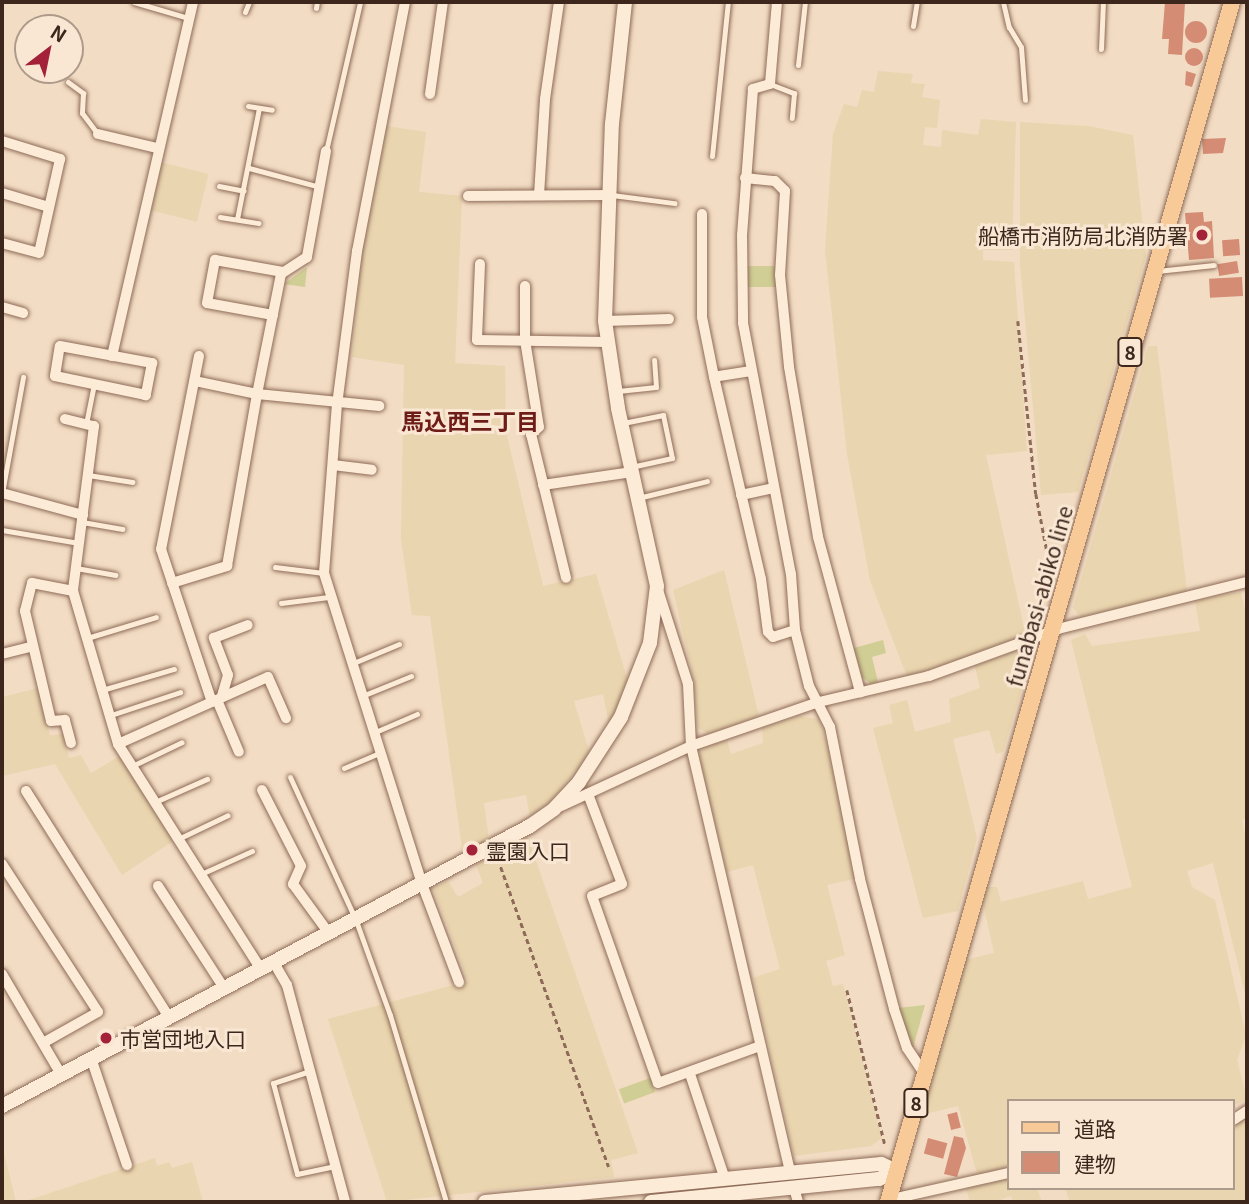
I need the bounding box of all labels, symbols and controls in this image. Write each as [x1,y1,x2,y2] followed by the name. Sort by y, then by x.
[14,14,84,84] north arrow
[46,17,73,48] text: N
[978,222,1188,248] place label: 船橋市消防局北消防署
[1194,227,1210,243] marker: 船橋市消防局北消防署
[1116,336,1144,368] road number: 8
[401,406,539,434] district label: 馬込西三丁目
[1001,503,1077,689] street label: funabasi-abiko line
[486,837,570,863] place label: 霊園入口
[464,842,480,858] marker: 霊園入口
[120,1025,246,1051] place label: 市営団地入口
[98,1030,114,1046] marker: 市営団地入口
[902,1088,930,1119] road number: 8
[1007,1099,1235,1190] legend
[1074,1113,1116,1143] text: 道路
[1074,1148,1116,1178] text: 建物

